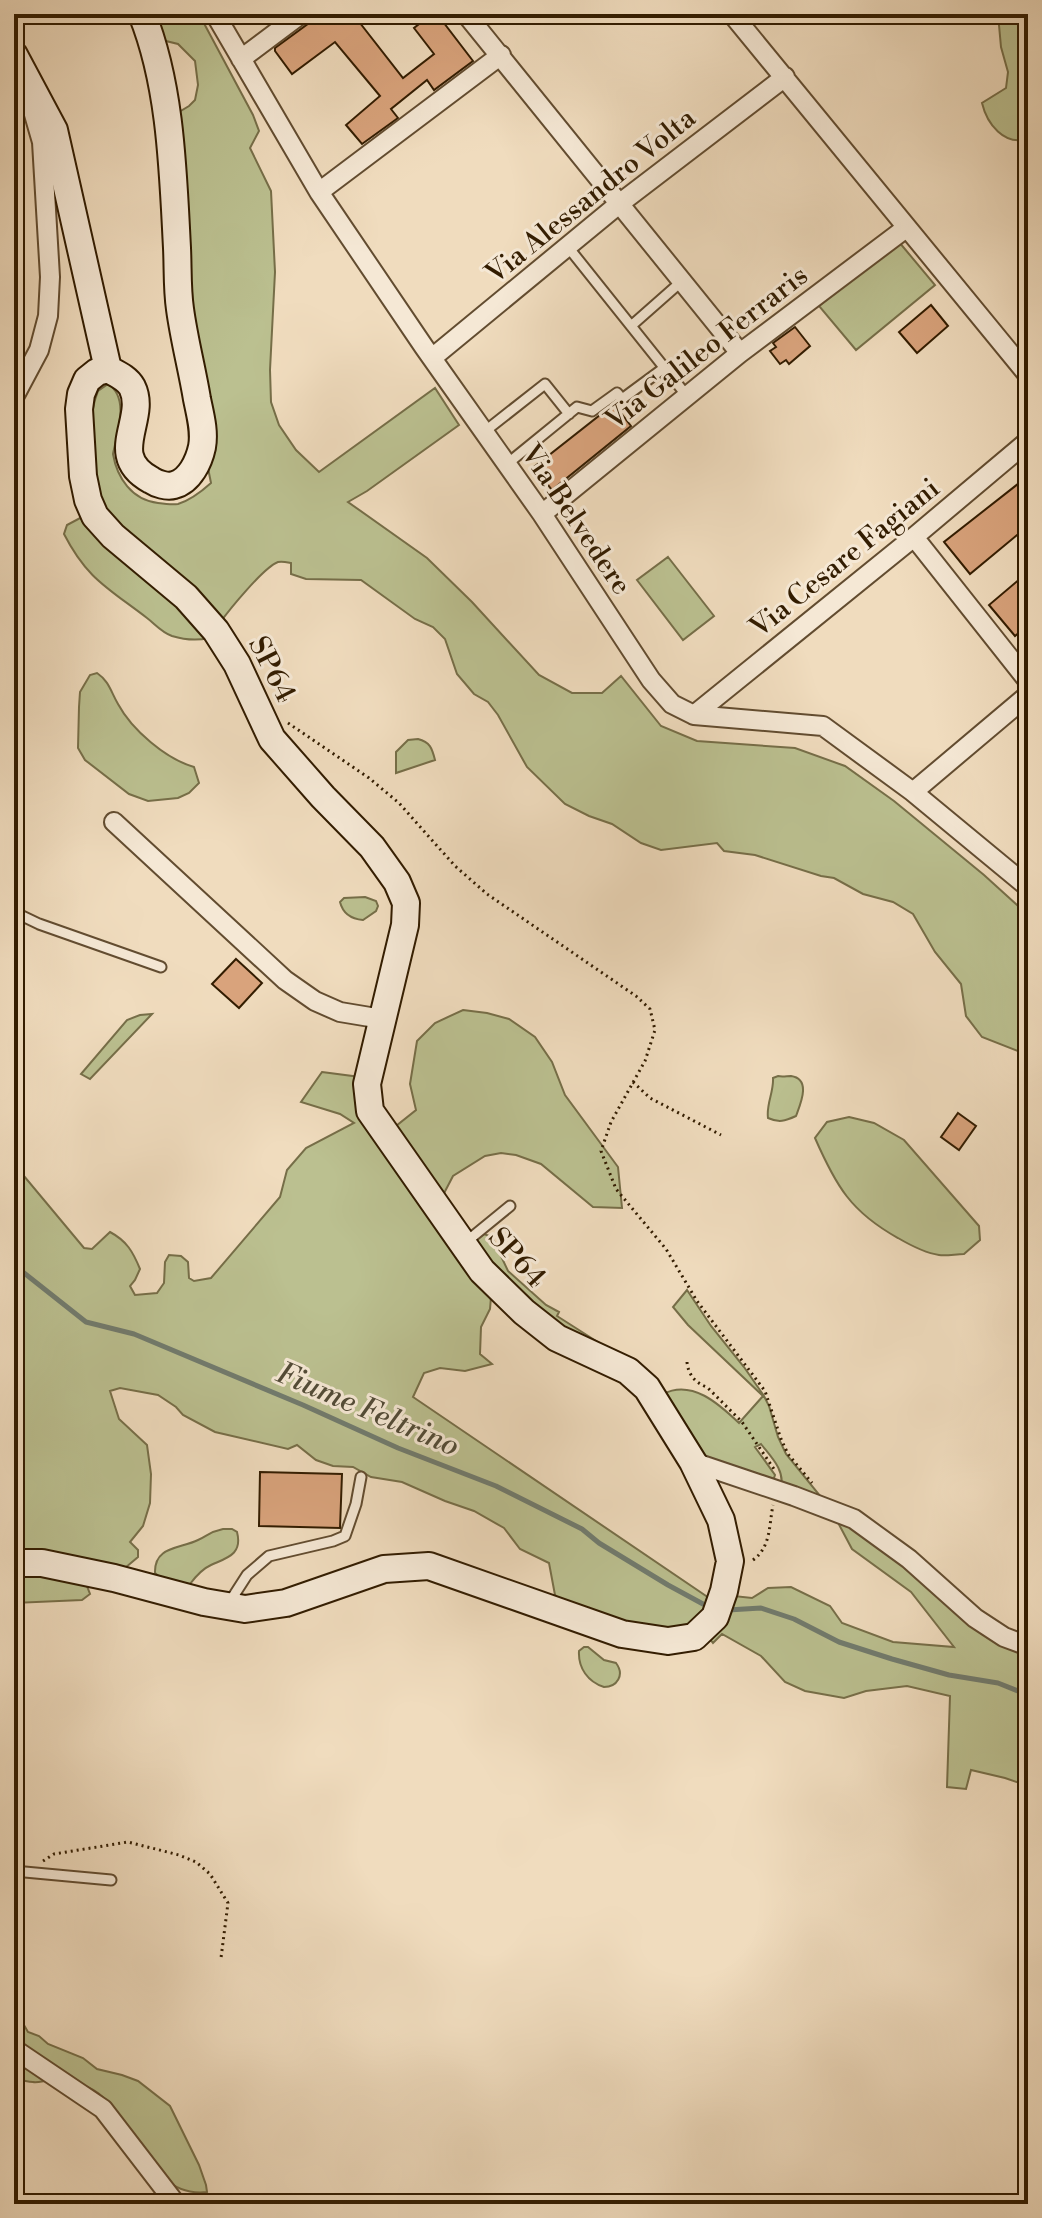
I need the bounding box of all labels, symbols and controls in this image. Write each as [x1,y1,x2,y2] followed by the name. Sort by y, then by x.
[478,100,704,292] street label: Via Alessandro Volta
[598,258,815,439] street label: Via Galileo Ferraris
[512,437,639,602] street label: Via Belvedere
[742,471,947,646] street label: Via Cesare Fagiani
[240,631,303,709] street label: SP64
[481,1220,553,1296] street label: SP64
[270,1354,465,1466] water label: Fiume Feltrino

